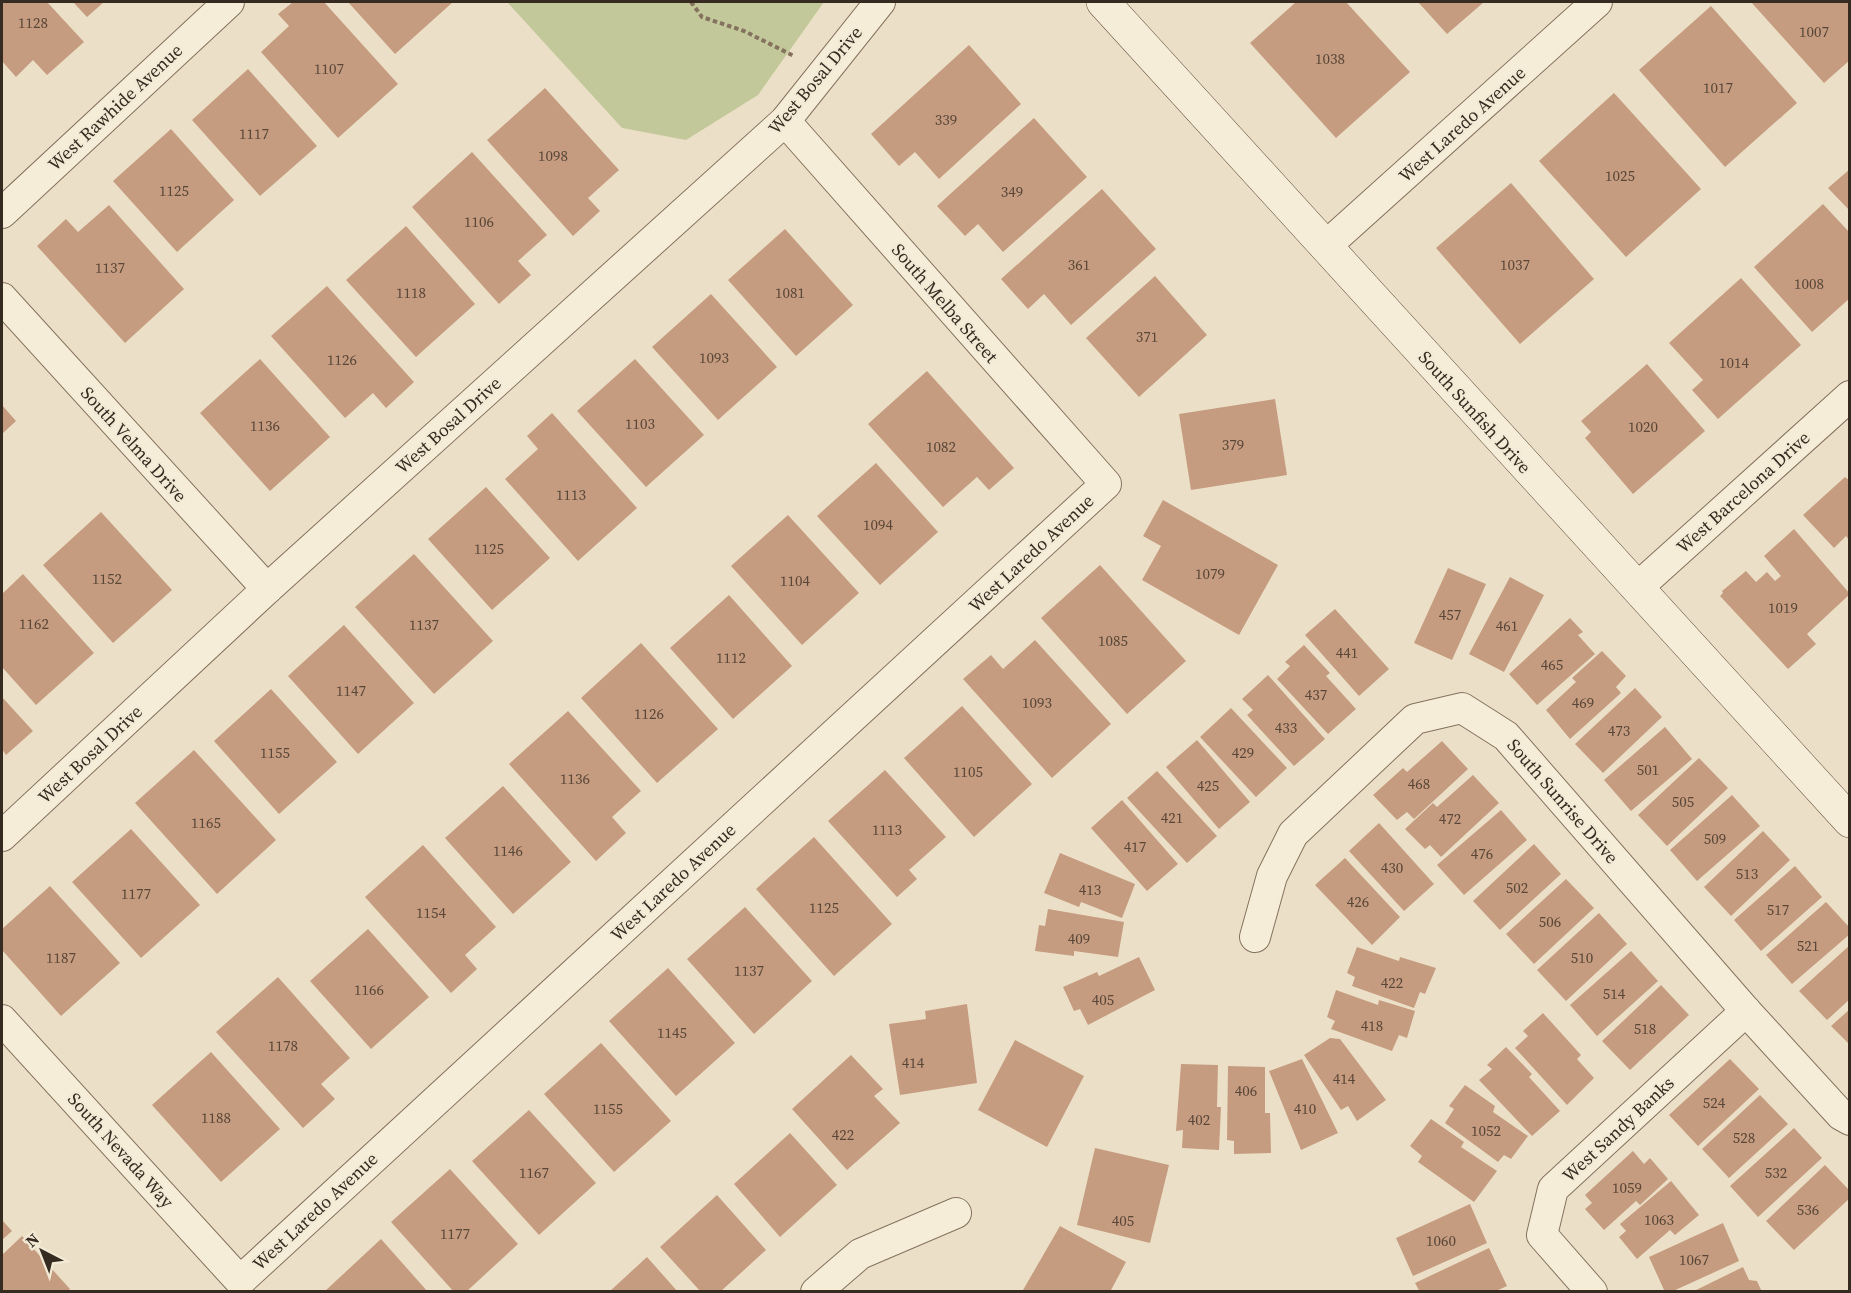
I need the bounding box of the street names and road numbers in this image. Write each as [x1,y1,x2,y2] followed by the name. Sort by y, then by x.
[762,21,868,139] street label: West Bosal Drive
[42,38,188,176] street label: West Rawhide Avenue
[1393,60,1531,188] street label: West Laredo Avenue
[886,238,1004,368] street label: South Melba Street
[1413,345,1537,479] street label: South Sunfish Drive
[390,371,506,479] street label: West Bosal Drive
[75,381,193,507] street label: South Velma Drive
[1671,425,1815,559] street label: West Barcelona Drive
[963,488,1099,618] street label: West Laredo Avenue
[32,699,148,809] street label: West Bosal Drive
[1502,733,1624,869] street label: South Sunrise Drive
[605,817,741,947] street label: West Laredo Avenue
[1557,1070,1679,1187] street label: West Sandy Banks
[62,1087,180,1214] street label: South Nevada Way
[247,1146,383,1276] street label: West Laredo Avenue

